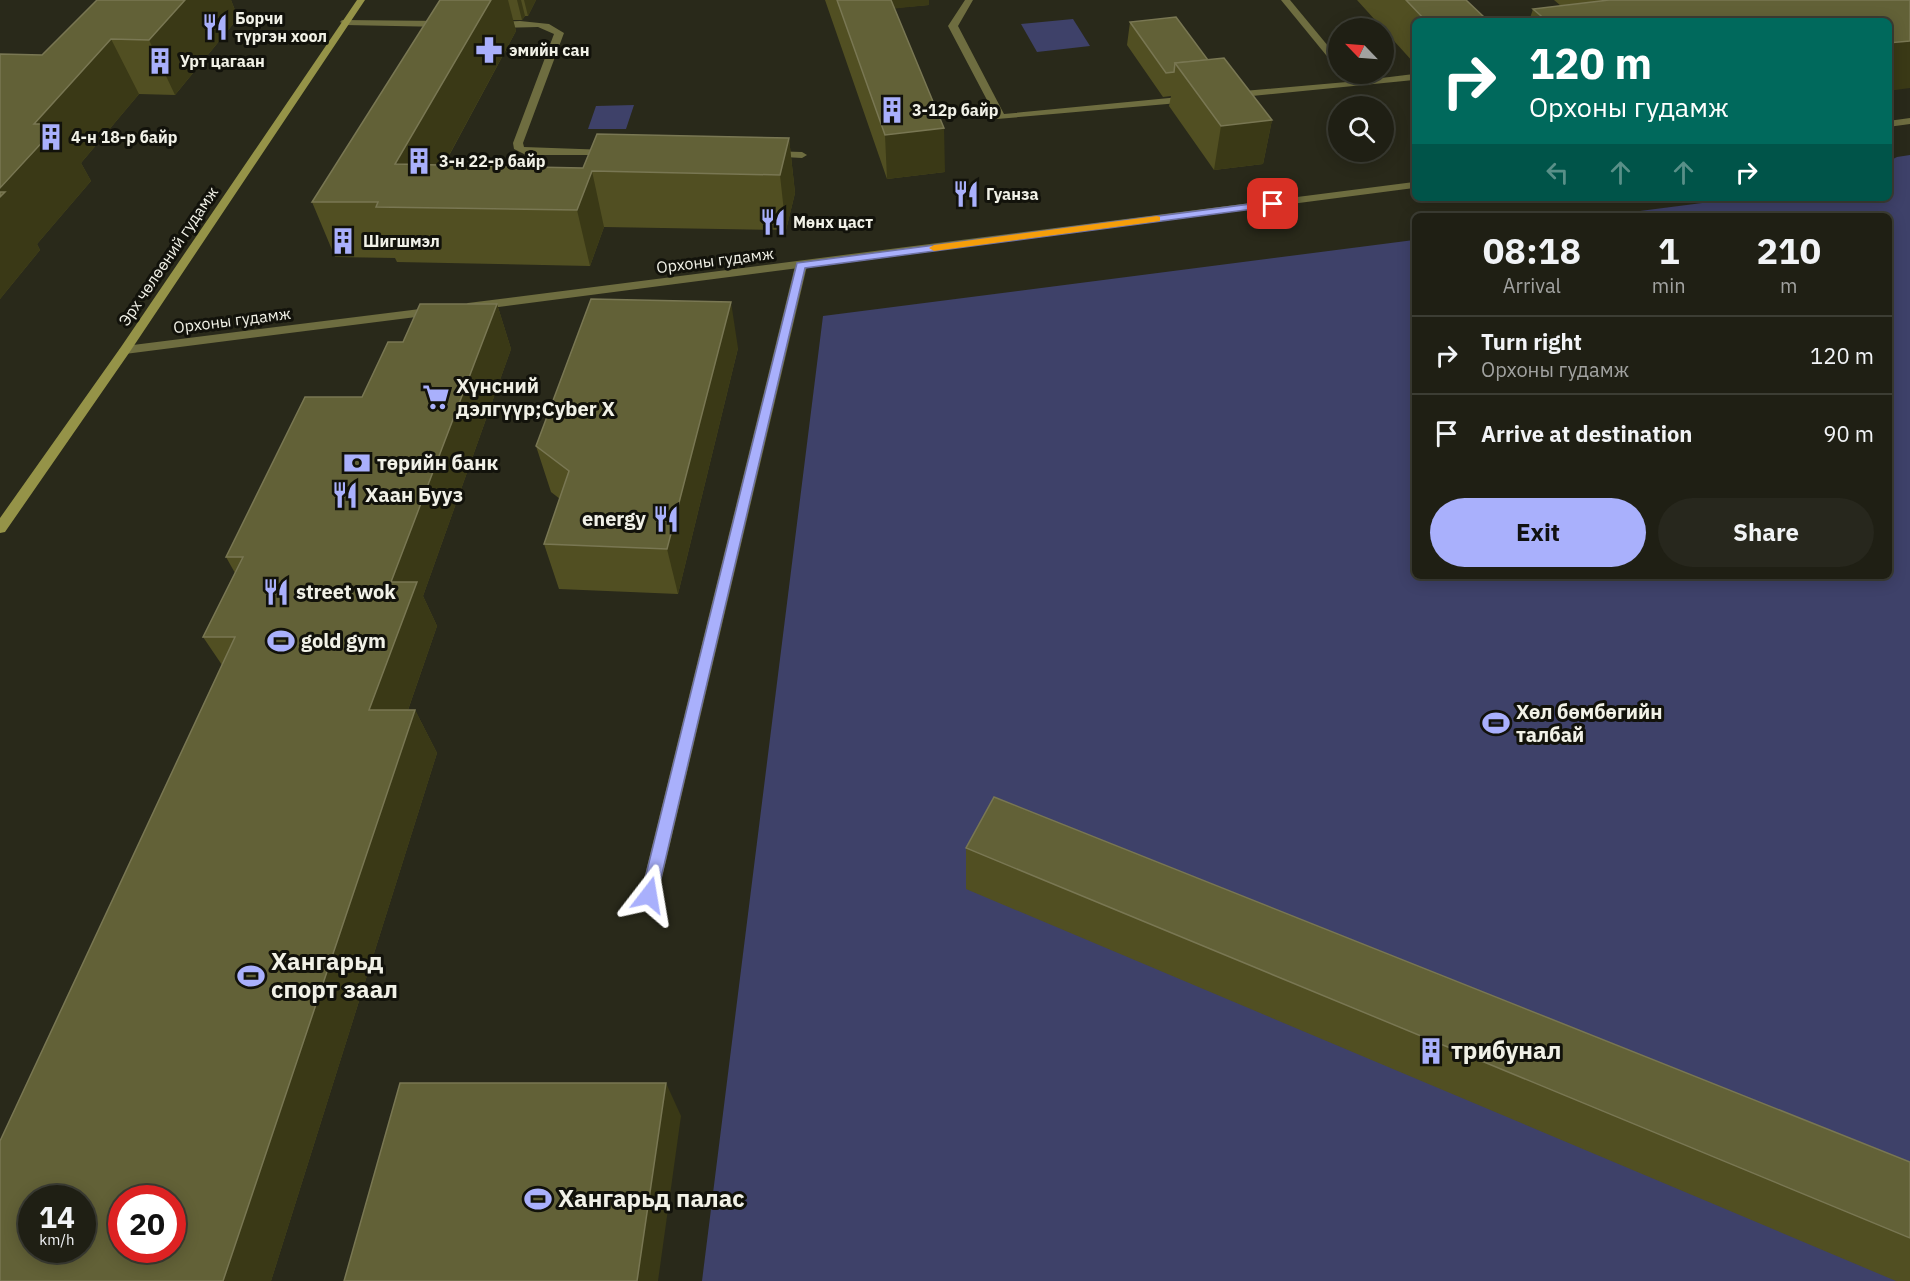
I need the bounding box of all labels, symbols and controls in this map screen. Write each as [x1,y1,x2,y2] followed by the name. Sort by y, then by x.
[235,8,327,46] place label: Борчи түргэн хоол
[200,12,230,42] restaurant icon: Борчи түргэн хоол
[1328,18,1394,84] north arrow
[1328,18,1394,162] map controls
[474,35,504,65] pharmacy icon: эмийн сан
[1529,36,1652,91] text: 120 m
[509,40,590,60] place label: эмийн сан
[1430,42,1508,120] icon: right
[145,46,175,76] building icon: Урт цагаан
[180,51,265,71] place label: Урт цагаан
[1529,89,1729,124] text: Орхоны гудамж
[877,95,907,125] building icon: 3-12р байр
[1328,96,1394,162] button: search
[912,100,999,120] place label: 3-12р байр
[36,122,66,152] building icon: 4-н 18-р байр
[71,127,178,147] place label: 4-н 18-р байр
[404,146,434,176] building icon: 3-н 22-р байр
[439,151,546,171] place label: 3-н 22-р байр
[1541,156,1574,189] icon: left
[1604,156,1637,189] icon: ahead
[1667,156,1700,189] icon: ahead
[1730,156,1763,189] icon: right
[1247,178,1298,229] pin
[951,179,981,209] restaurant icon: Гуанза
[114,182,222,330] street label: Эрх чөлөөний гудамж
[986,184,1039,204] place label: Гуанза
[1256,187,1289,220] icon: arrive
[758,207,788,237] restaurant icon: Мөнх цаст
[793,212,873,232] place label: Мөнх цаст
[328,226,358,256] building icon: Шигшмэл
[1483,227,1581,274] text: 08:18
[1658,227,1680,274] text: 1
[1756,227,1821,274] text: 210
[363,231,440,251] place label: Шигшмэл
[655,243,775,277] street label: Орхоны гудамж
[1503,272,1561,299] text: Arrival
[1652,272,1686,299] text: min
[1780,272,1798,299] text: m
[172,303,292,337] street label: Орхоны гудамж
[1481,327,1582,356] text: Turn right
[1430,339,1463,372] icon: right
[1810,341,1874,370] text: 120 m
[1481,356,1629,383] text: Орхоны гудамж
[456,372,616,422] place label: Хүнсний дэлгүүр;Cyber X
[421,382,451,412] supermarket icon: Хүнсний дэлгүүр;Cyber X
[1430,417,1463,450] icon: arrive
[1481,419,1692,448] text: Arrive at destination
[1823,419,1874,448] text: 90 m
[342,448,372,478] bank icon: төрийн банк
[377,449,499,476] place label: төрийн банк
[330,480,360,510] restaurant icon: Хаан Бууз
[365,481,463,508] place label: Хаан Бууз
[1430,498,1646,567] button: Exit
[1658,498,1874,567] button: Share
[651,504,681,534] restaurant icon: energy
[582,505,646,532] place label: energy
[261,577,291,607] restaurant icon: street wok
[296,578,396,605] place label: street wok
[266,626,296,656] sports icon: gold gym
[301,627,386,654] place label: gold gym
[1516,698,1662,748] place label: Хөл бөмбөгийн талбай
[1481,708,1511,738] sports icon: Хөл бөмбөгийн талбай
[617,863,681,927] position arrow
[271,945,398,1005] place label: Хангарьд спорт заал
[236,961,266,991] sports icon: Хангарьд спорт заал
[1451,1034,1561,1066] place label: трибунал
[1416,1036,1446,1066] building icon: трибунал
[558,1182,745,1214] place label: Хангарьд палас
[523,1184,553,1214] sports icon: Хангарьд палас
[108,1185,186,1263] speed limit sign: 20
[39,1197,75,1236] text: 14
[39,1230,75,1249] text: km/h

